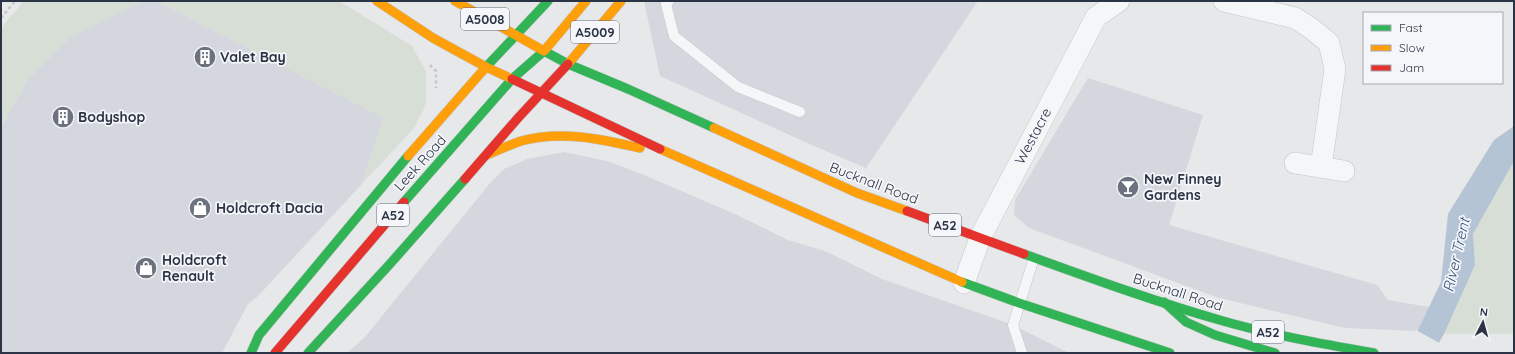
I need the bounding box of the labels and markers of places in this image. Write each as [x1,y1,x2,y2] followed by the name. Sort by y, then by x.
[192,44,218,70] building icon: Valet Bay
[220,48,286,66] place label: Valet Bay
[50,104,76,130] building icon: Bodyshop
[78,108,145,126] place label: Bodyshop
[1144,170,1222,204] place label: New Finney Gardens
[1115,174,1141,200] bar icon: New Finney Gardens
[187,195,213,221] shop icon: Holdcroft Dacia
[216,199,323,217] place label: Holdcroft Dacia
[162,251,227,285] place label: Holdcroft Renault
[133,255,159,281] shop icon: Holdcroft Renault

